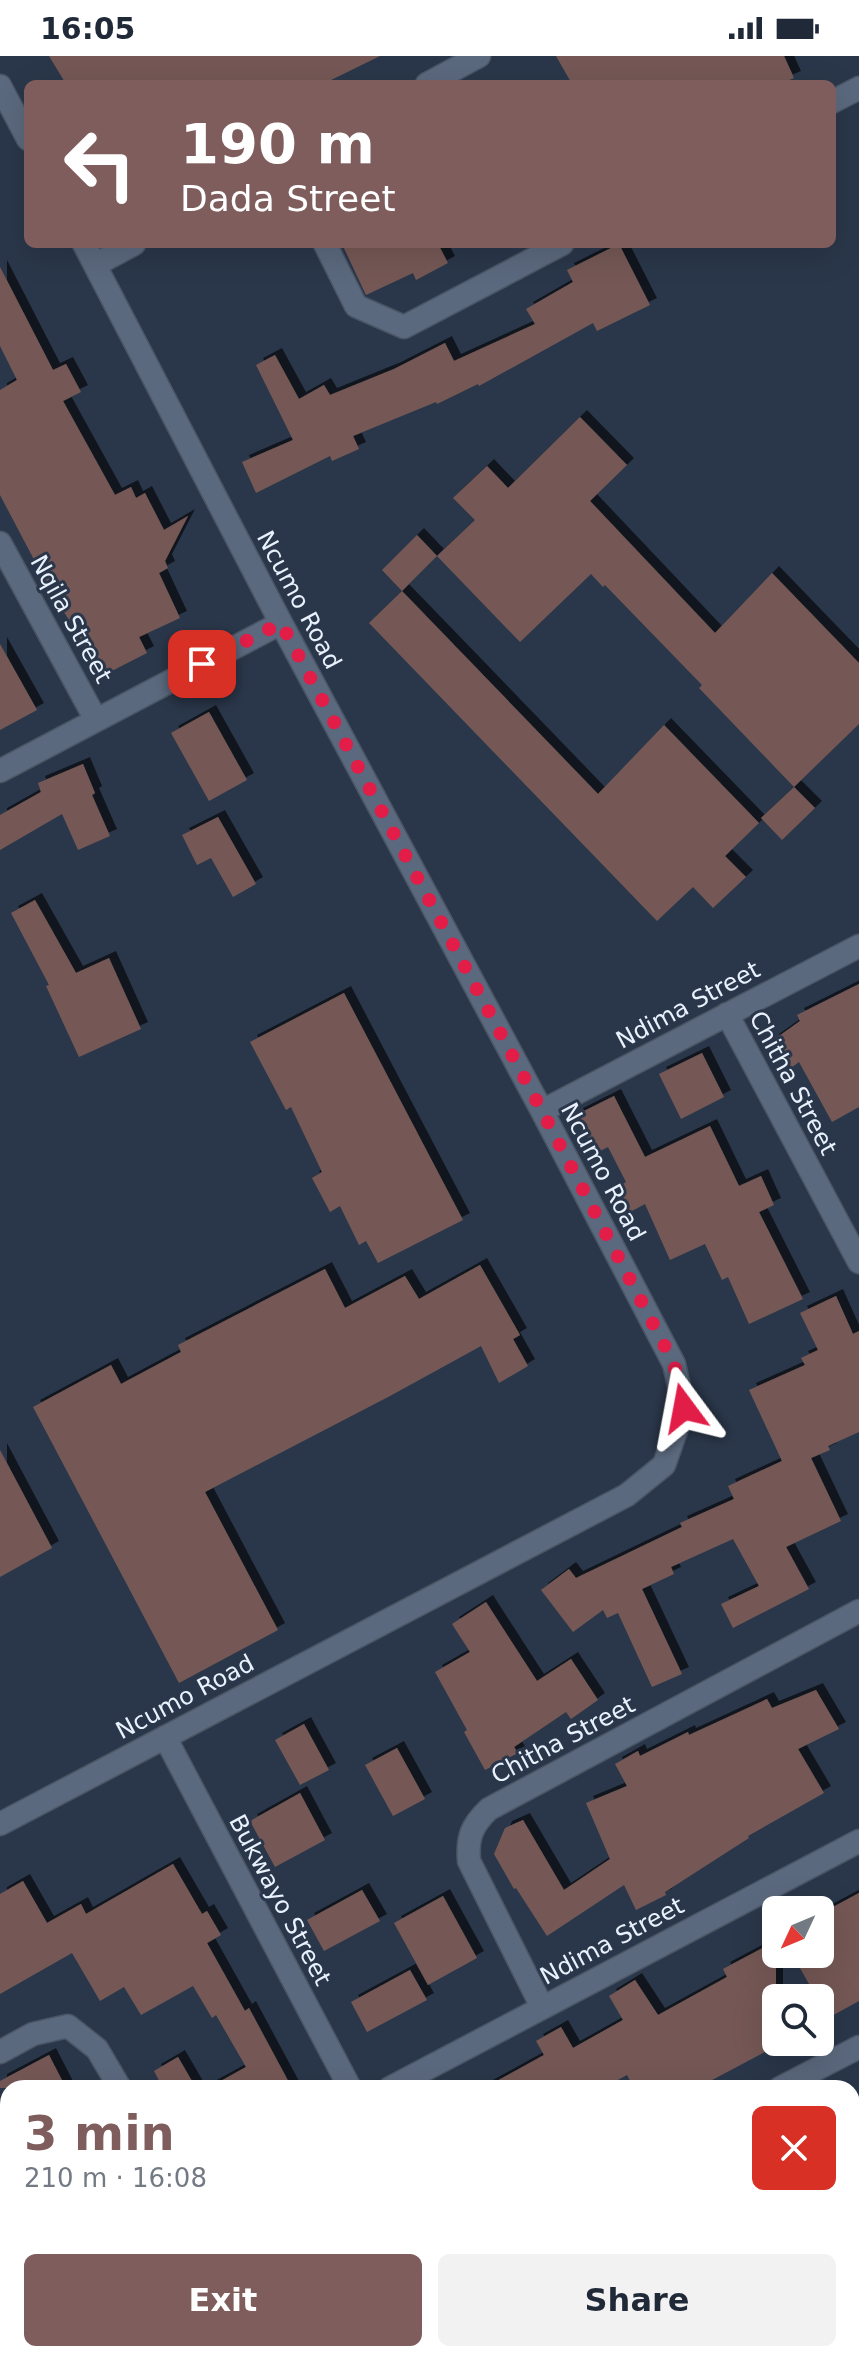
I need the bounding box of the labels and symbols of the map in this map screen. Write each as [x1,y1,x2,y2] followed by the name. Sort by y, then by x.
[251,526,347,674] street label: Ncumo Road
[24,550,118,688] street label: Nqila Street
[168,630,236,698] pin
[611,955,765,1055] street label: Ndima Street
[743,1006,843,1160] street label: Chitha Street
[555,1098,651,1246] street label: Ncumo Road
[642,1366,726,1450] position arrow
[111,1649,259,1745] street label: Ncumo Road
[486,1690,640,1790] street label: Chitha Street
[223,1810,337,1990] street label: Bukwayo Street
[535,1891,689,1991] street label: Ndima Street
[762,1896,834,1968] north arrow

